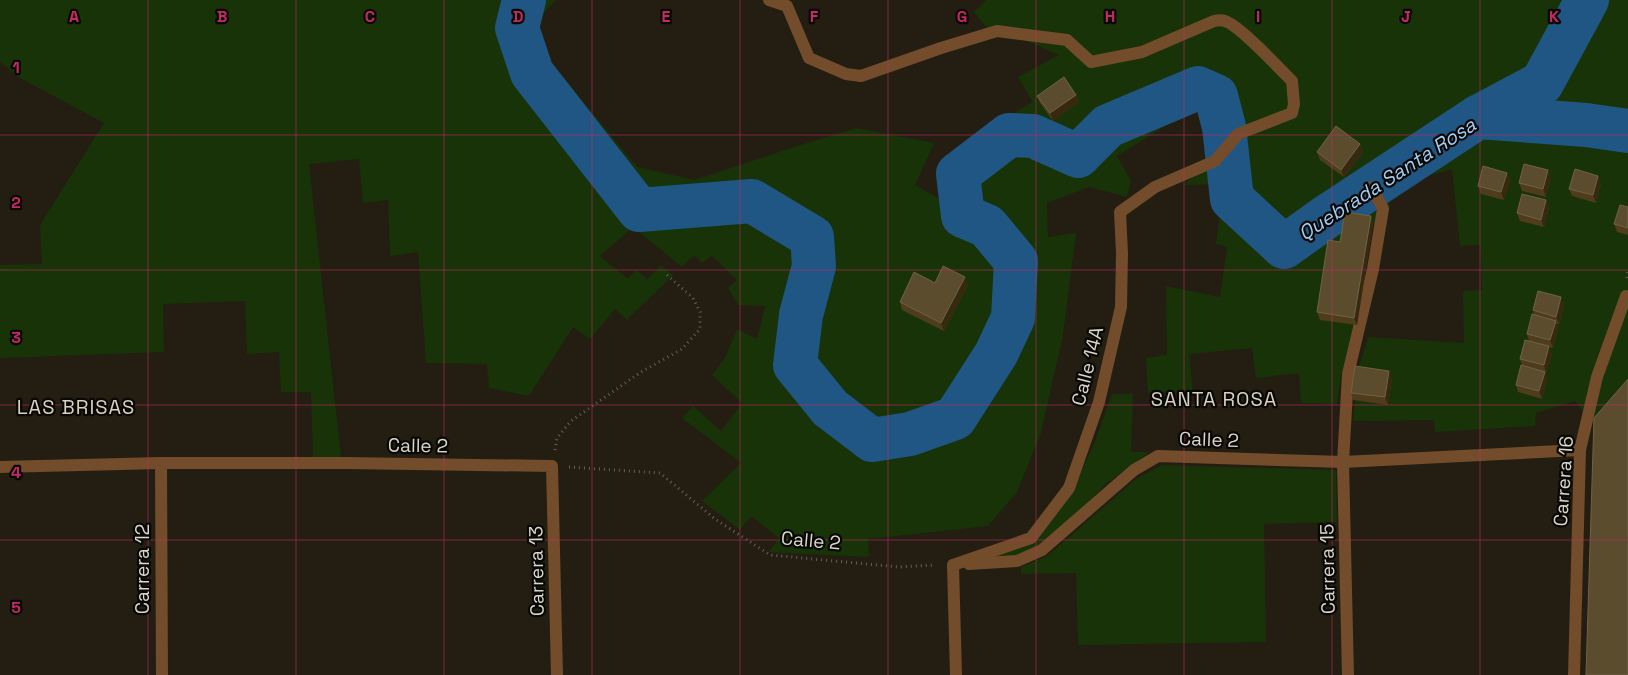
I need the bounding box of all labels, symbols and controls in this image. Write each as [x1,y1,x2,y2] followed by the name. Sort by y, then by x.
[69,6,79,27] text: A
[217,6,227,27] text: B
[365,6,375,27] text: C
[513,6,523,27] text: D
[662,6,671,27] text: E
[810,6,819,27] text: F
[957,6,967,27] text: G
[1105,6,1115,27] text: H
[1256,6,1260,27] text: I
[1401,6,1411,27] text: J
[1549,6,1559,27] text: K
[12,57,20,78] text: 1
[1293,112,1481,246] water label: Quebrada Santa Rosa
[11,192,21,213] text: 2
[1066,324,1109,408] street label: Calle 14A
[11,327,21,348] text: 3
[1151,386,1277,412] district label: SANTA ROSA
[17,394,135,420] district label: LAS BRISAS
[1179,426,1239,453] street label: Calle 2
[388,432,448,459] street label: Calle 2
[1548,435,1579,527] street label: Carrera 16
[11,462,21,483] text: 4
[130,524,155,614] street label: Carrera 12
[1314,524,1341,614] street label: Carrera 15
[780,525,842,556] street label: Calle 2
[523,526,550,616] street label: Carrera 13
[11,597,21,618] text: 5

